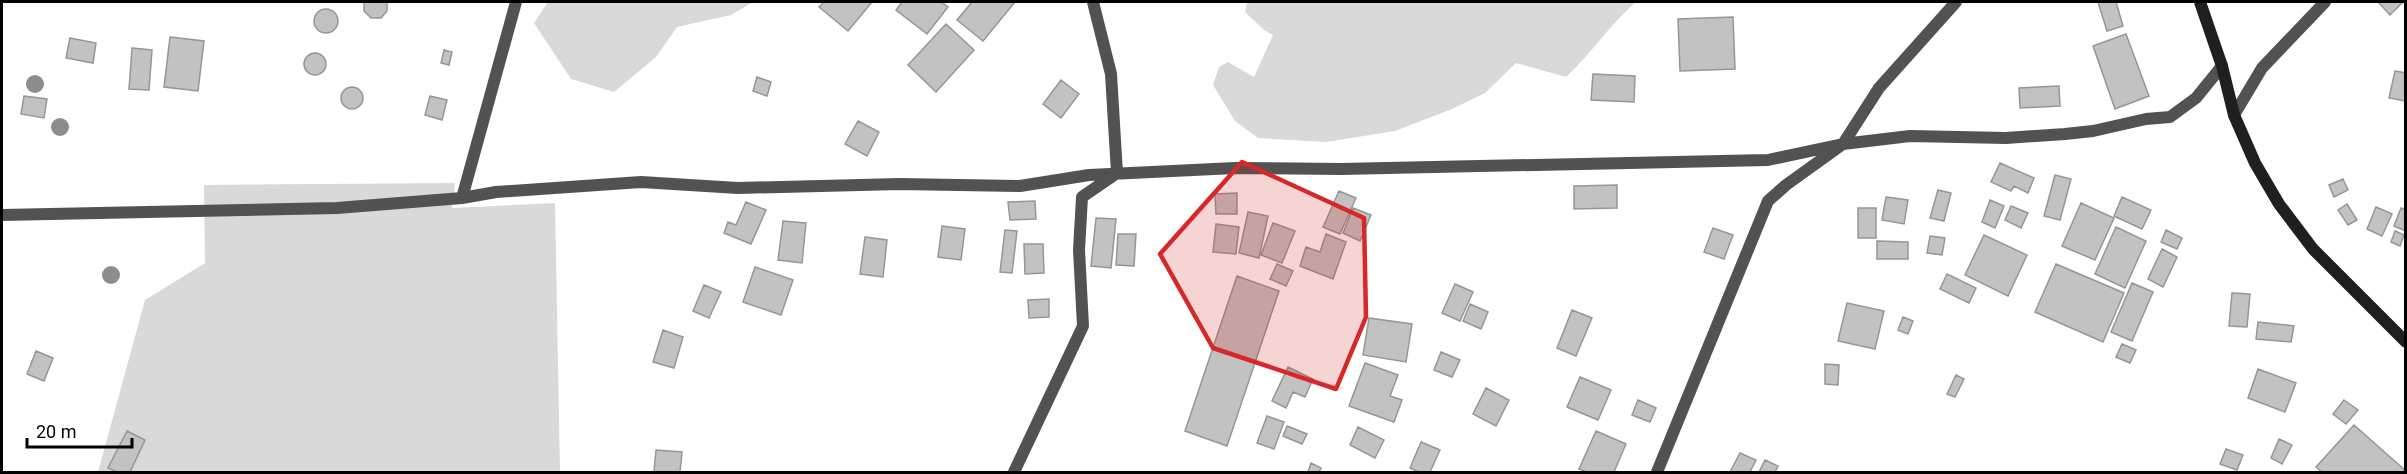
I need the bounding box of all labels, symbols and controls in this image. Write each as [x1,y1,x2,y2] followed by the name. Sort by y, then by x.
[27,411,132,449] scale bar
[36,421,76,442] text: 20 m

